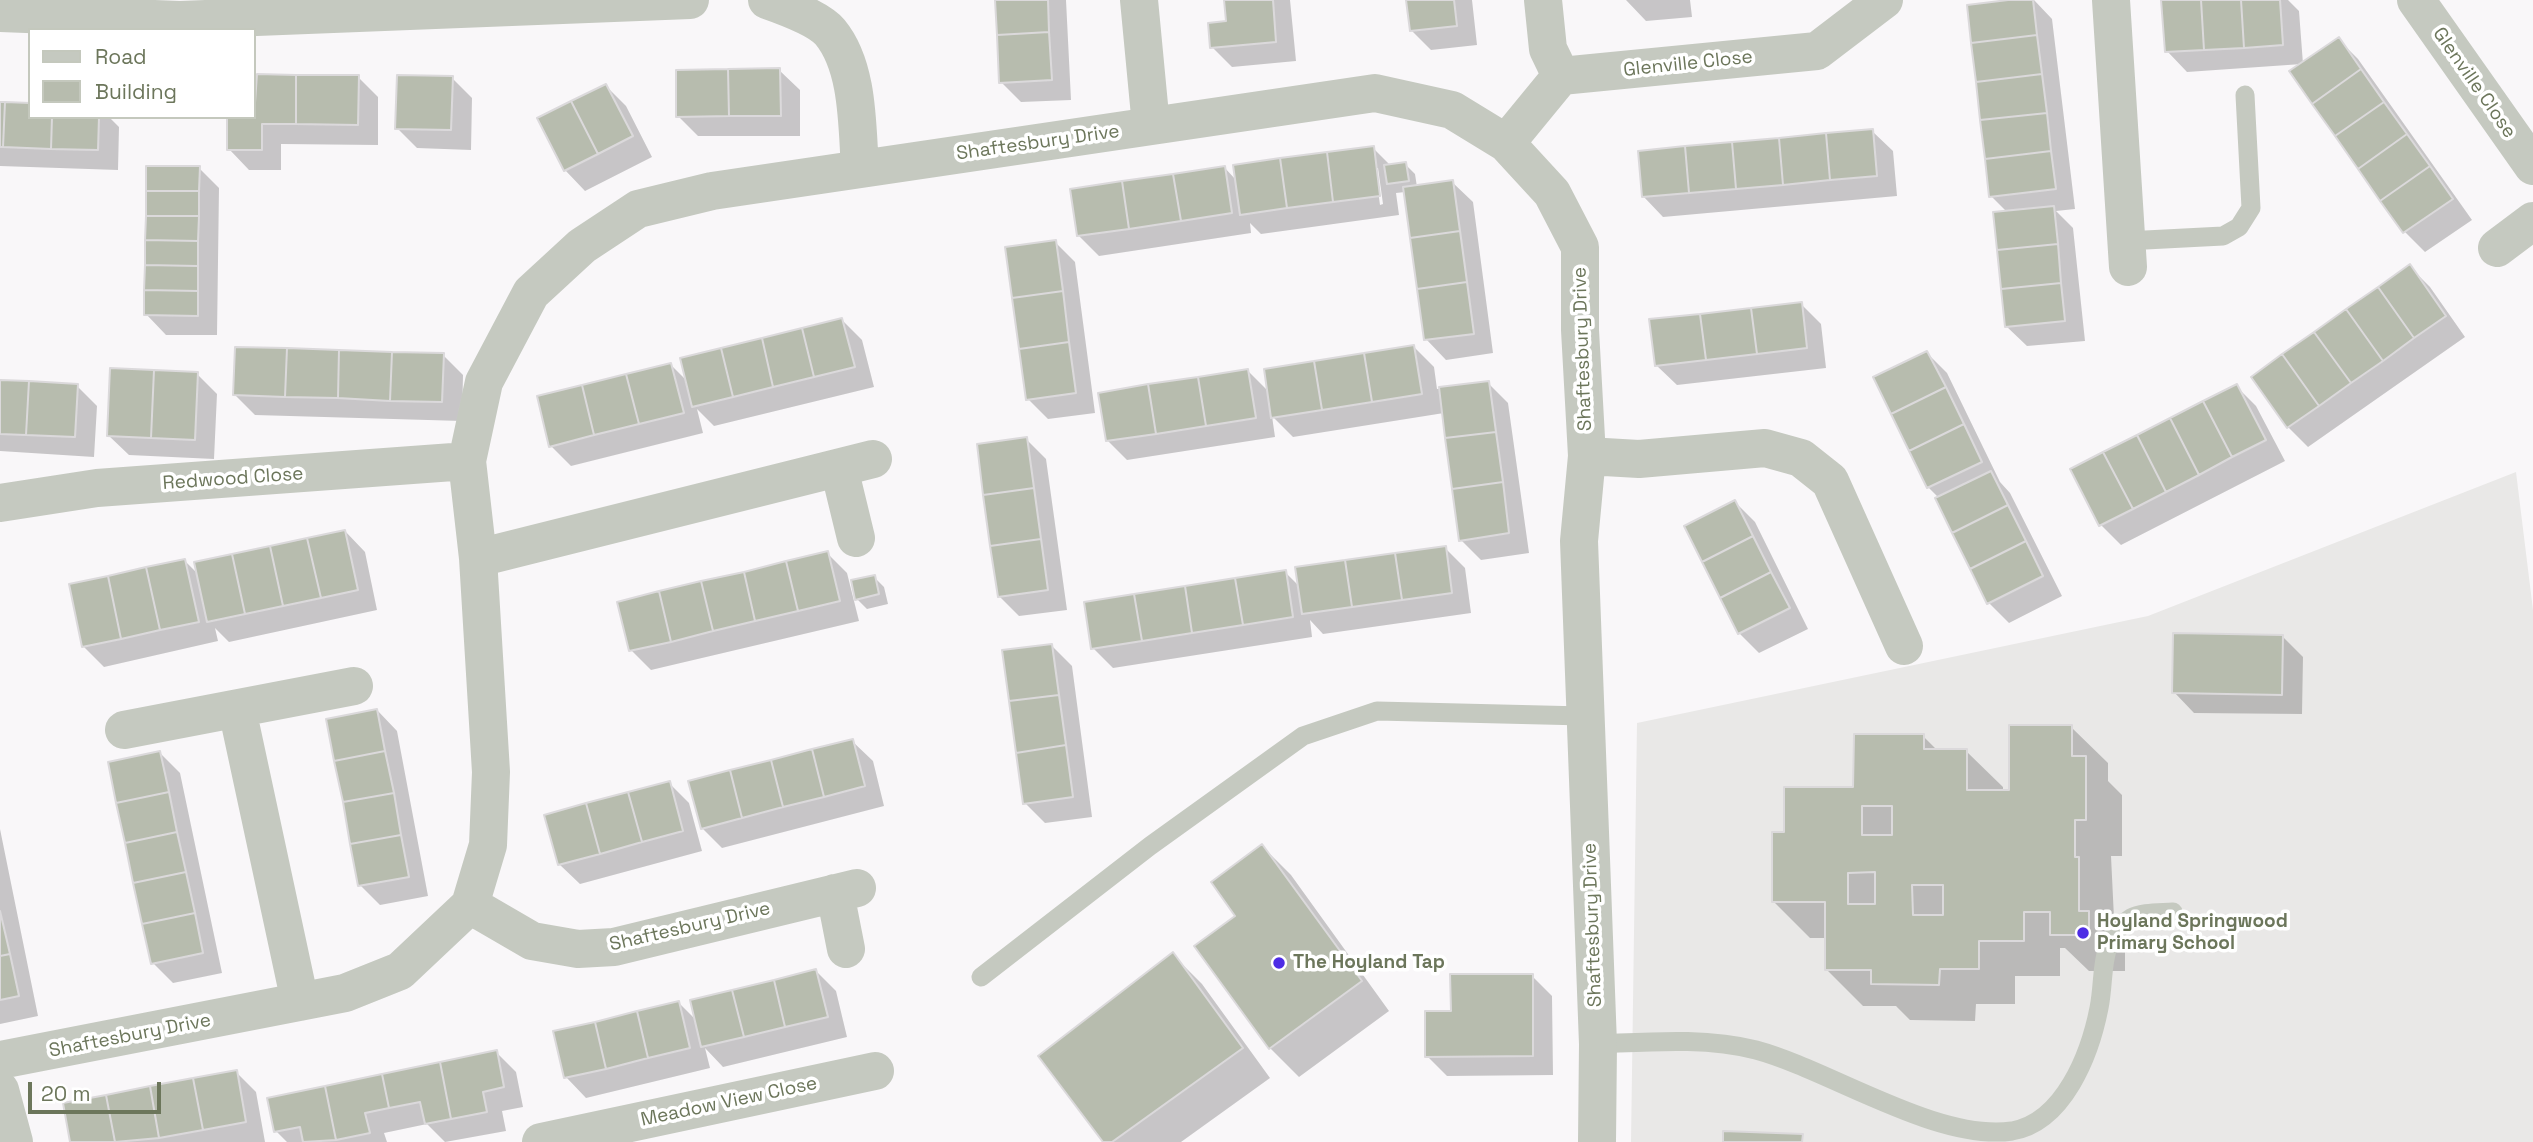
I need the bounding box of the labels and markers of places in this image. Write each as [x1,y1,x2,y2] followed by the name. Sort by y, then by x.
[2097,911,2288,955] place label: Hoyland Springwood Primary School
[2075,925,2091,941] marker: Hoyland Springwood Primary School
[1293,952,1445,974] place label: The Hoyland Tap
[1271,955,1287,971] marker: The Hoyland Tap

